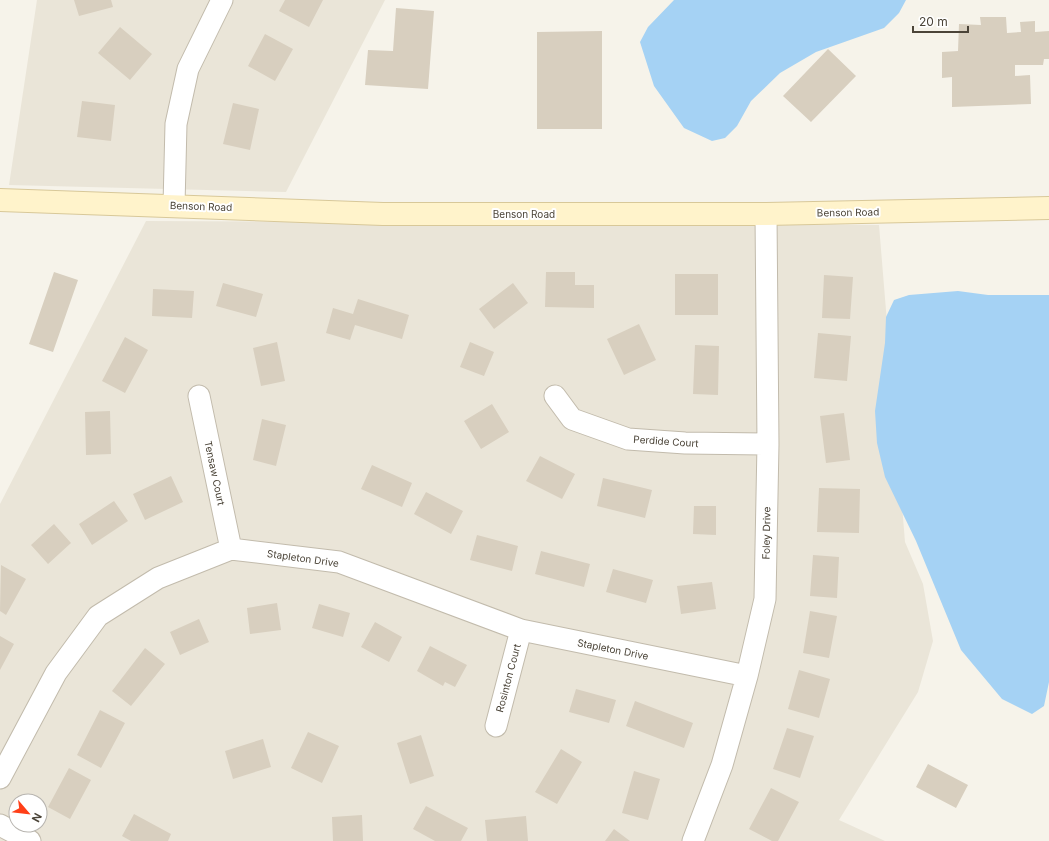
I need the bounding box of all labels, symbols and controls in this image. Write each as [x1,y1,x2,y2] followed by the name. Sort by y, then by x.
[913,8,968,34] scale bar
[919,14,948,29] text: 20 m
[170,199,232,213] street label: Benson Road
[817,205,879,219] street label: Benson Road
[493,208,555,220] street label: Benson Road
[633,433,700,449] street label: Perdide Court
[202,440,228,507] street label: Tensaw Court
[760,506,772,560] street label: Foley Drive
[266,547,340,569] street label: Stapleton Drive
[576,636,650,662] street label: Stapleton Drive
[493,642,523,713] street label: Rosinton Court
[8,793,48,833] north arrow
[29,811,45,825] text: N

